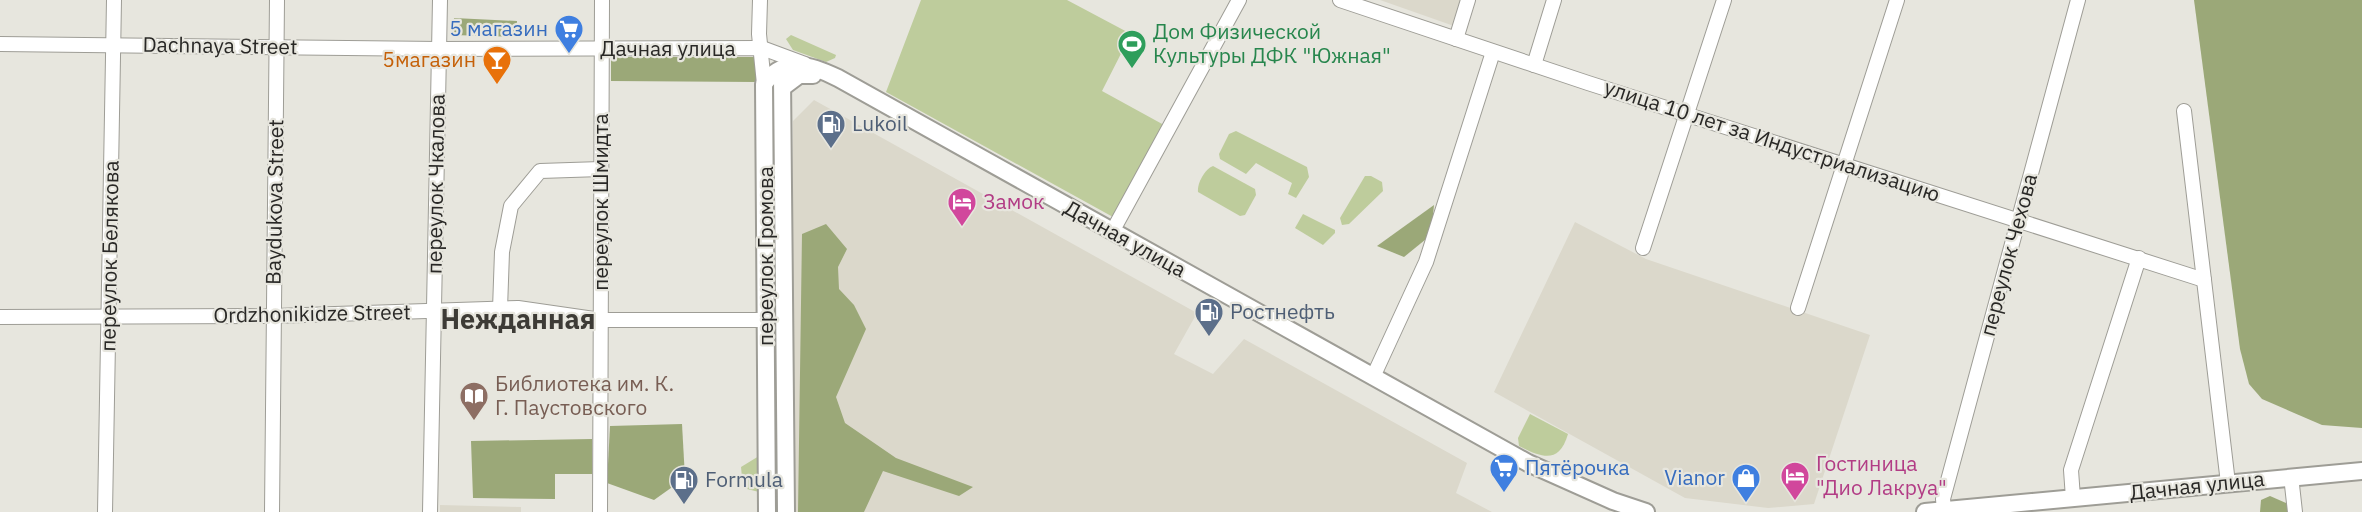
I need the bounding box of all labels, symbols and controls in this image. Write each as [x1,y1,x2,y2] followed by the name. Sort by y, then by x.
[553,13,585,55] supermarket icon: 5 магазин
[449,14,548,42] place label: 5 магазин
[1153,17,1391,69] place label: Дом Физической Культуры ДФК "Южная"
[1116,28,1148,70] sports icon: Дом Физической Культуры ДФК "Южная"
[142,30,298,60] street label: Dachnaya Street
[600,34,736,62] street label: Дачная улица
[481,44,513,86] bar icon: 5магазин
[382,45,476,73] place label: 5магазин
[1601,72,1944,208] street label: улица 10 лет за Индустриализацию
[419,94,451,274] street label: переулок Чкалова
[815,108,847,150] fuel station icon: Lukoil
[852,109,908,137] place label: Lukoil
[586,113,614,291] street label: переулок Шмидта
[259,119,289,285] street label: Baydukova Street
[93,160,125,352] street label: переулок Белякова
[751,166,779,346] street label: переулок Громова
[1973,170,2043,339] street label: переулок Чехова
[946,186,978,228] hotel icon: Замок
[983,187,1045,215] place label: Замок
[1060,193,1191,283] street label: Дачная улица
[1193,296,1225,338] fuel station icon: Ростнефть
[213,297,411,329] street label: Ordzhonikidze Street
[1230,297,1335,325] place label: Ростнефть
[440,301,596,336] district label: Нежданная
[495,369,674,421] place label: Библиотека им. К. Г. Паустовского
[458,380,490,422] library icon: Библиотека им. К. Г. Паустовского
[1816,449,1947,501] place label: Гостиница "Дио Лакруа"
[1488,452,1520,494] supermarket icon: Пятёрочка
[1525,453,1630,481] place label: Пятёрочка
[1779,460,1811,502] hotel icon: Гостиница "Дио Лакруа"
[1730,462,1762,504] shop icon: Vianor
[1664,463,1725,491] place label: Vianor
[668,464,700,506] fuel station icon: Formula
[2128,464,2266,506] street label: Дачная улица
[705,465,783,493] place label: Formula

